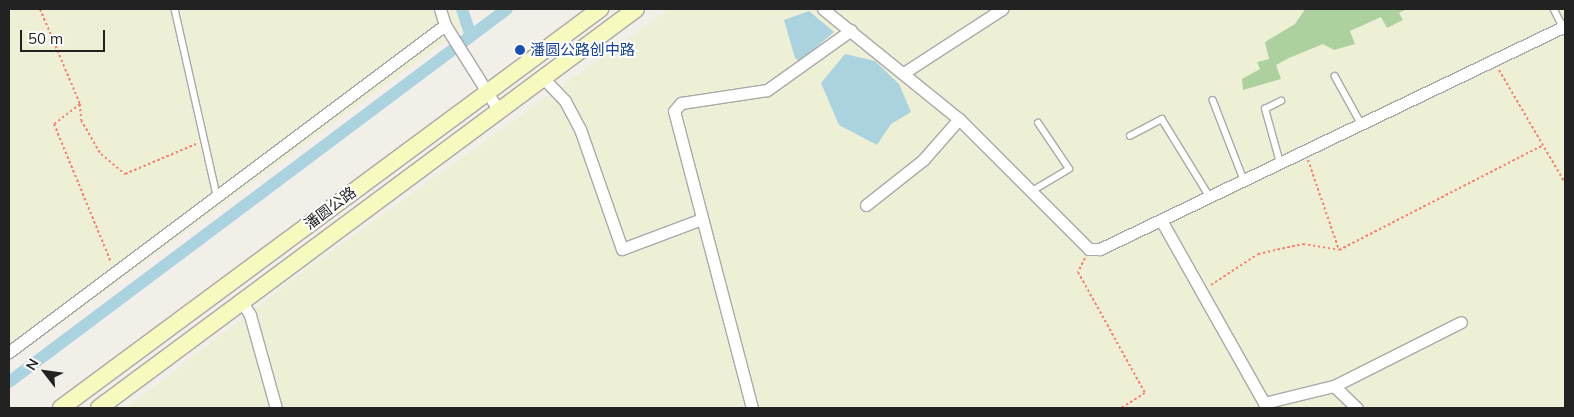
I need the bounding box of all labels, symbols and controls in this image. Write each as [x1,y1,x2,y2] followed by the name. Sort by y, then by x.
[22,20,108,52] scale bar
[28,29,63,48] text: 50 m
[530,41,635,59] place label: 潘圆公路创中路
[514,44,526,56] marker: 潘圆公路创中路
[301,183,359,233] street label: 潘圆公路
[20,347,70,397] north arrow
[22,355,42,374] text: N

